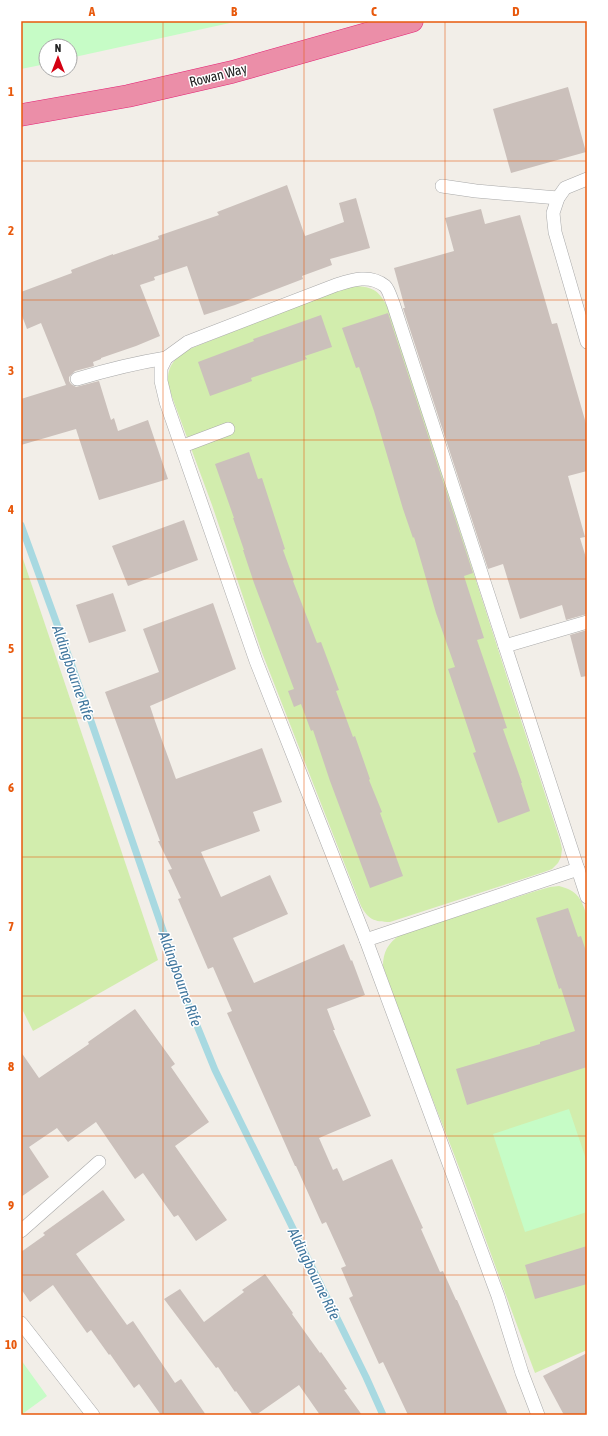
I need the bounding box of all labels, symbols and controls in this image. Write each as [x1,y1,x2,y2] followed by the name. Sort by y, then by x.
[88,4,96,19] text: A
[231,4,238,19] text: B
[371,4,377,19] text: C
[512,4,520,19] text: D
[38,38,78,78] north arrow
[55,42,61,54] text: N
[187,60,249,90] street label: Rowan Way
[8,84,14,99] text: 1
[8,223,14,238] text: 2
[8,363,14,378] text: 3
[7,502,14,517] text: 4
[49,622,98,723] water label: Aldingbourne Rife
[8,641,14,656] text: 5
[8,780,14,795] text: 6
[8,919,14,934] text: 7
[155,928,206,1029] water label: Aldingbourne Rife
[8,1059,14,1074] text: 8
[8,1198,14,1213] text: 9
[284,1224,344,1323] water label: Aldingbourne Rife
[5,1337,17,1352] text: 10

